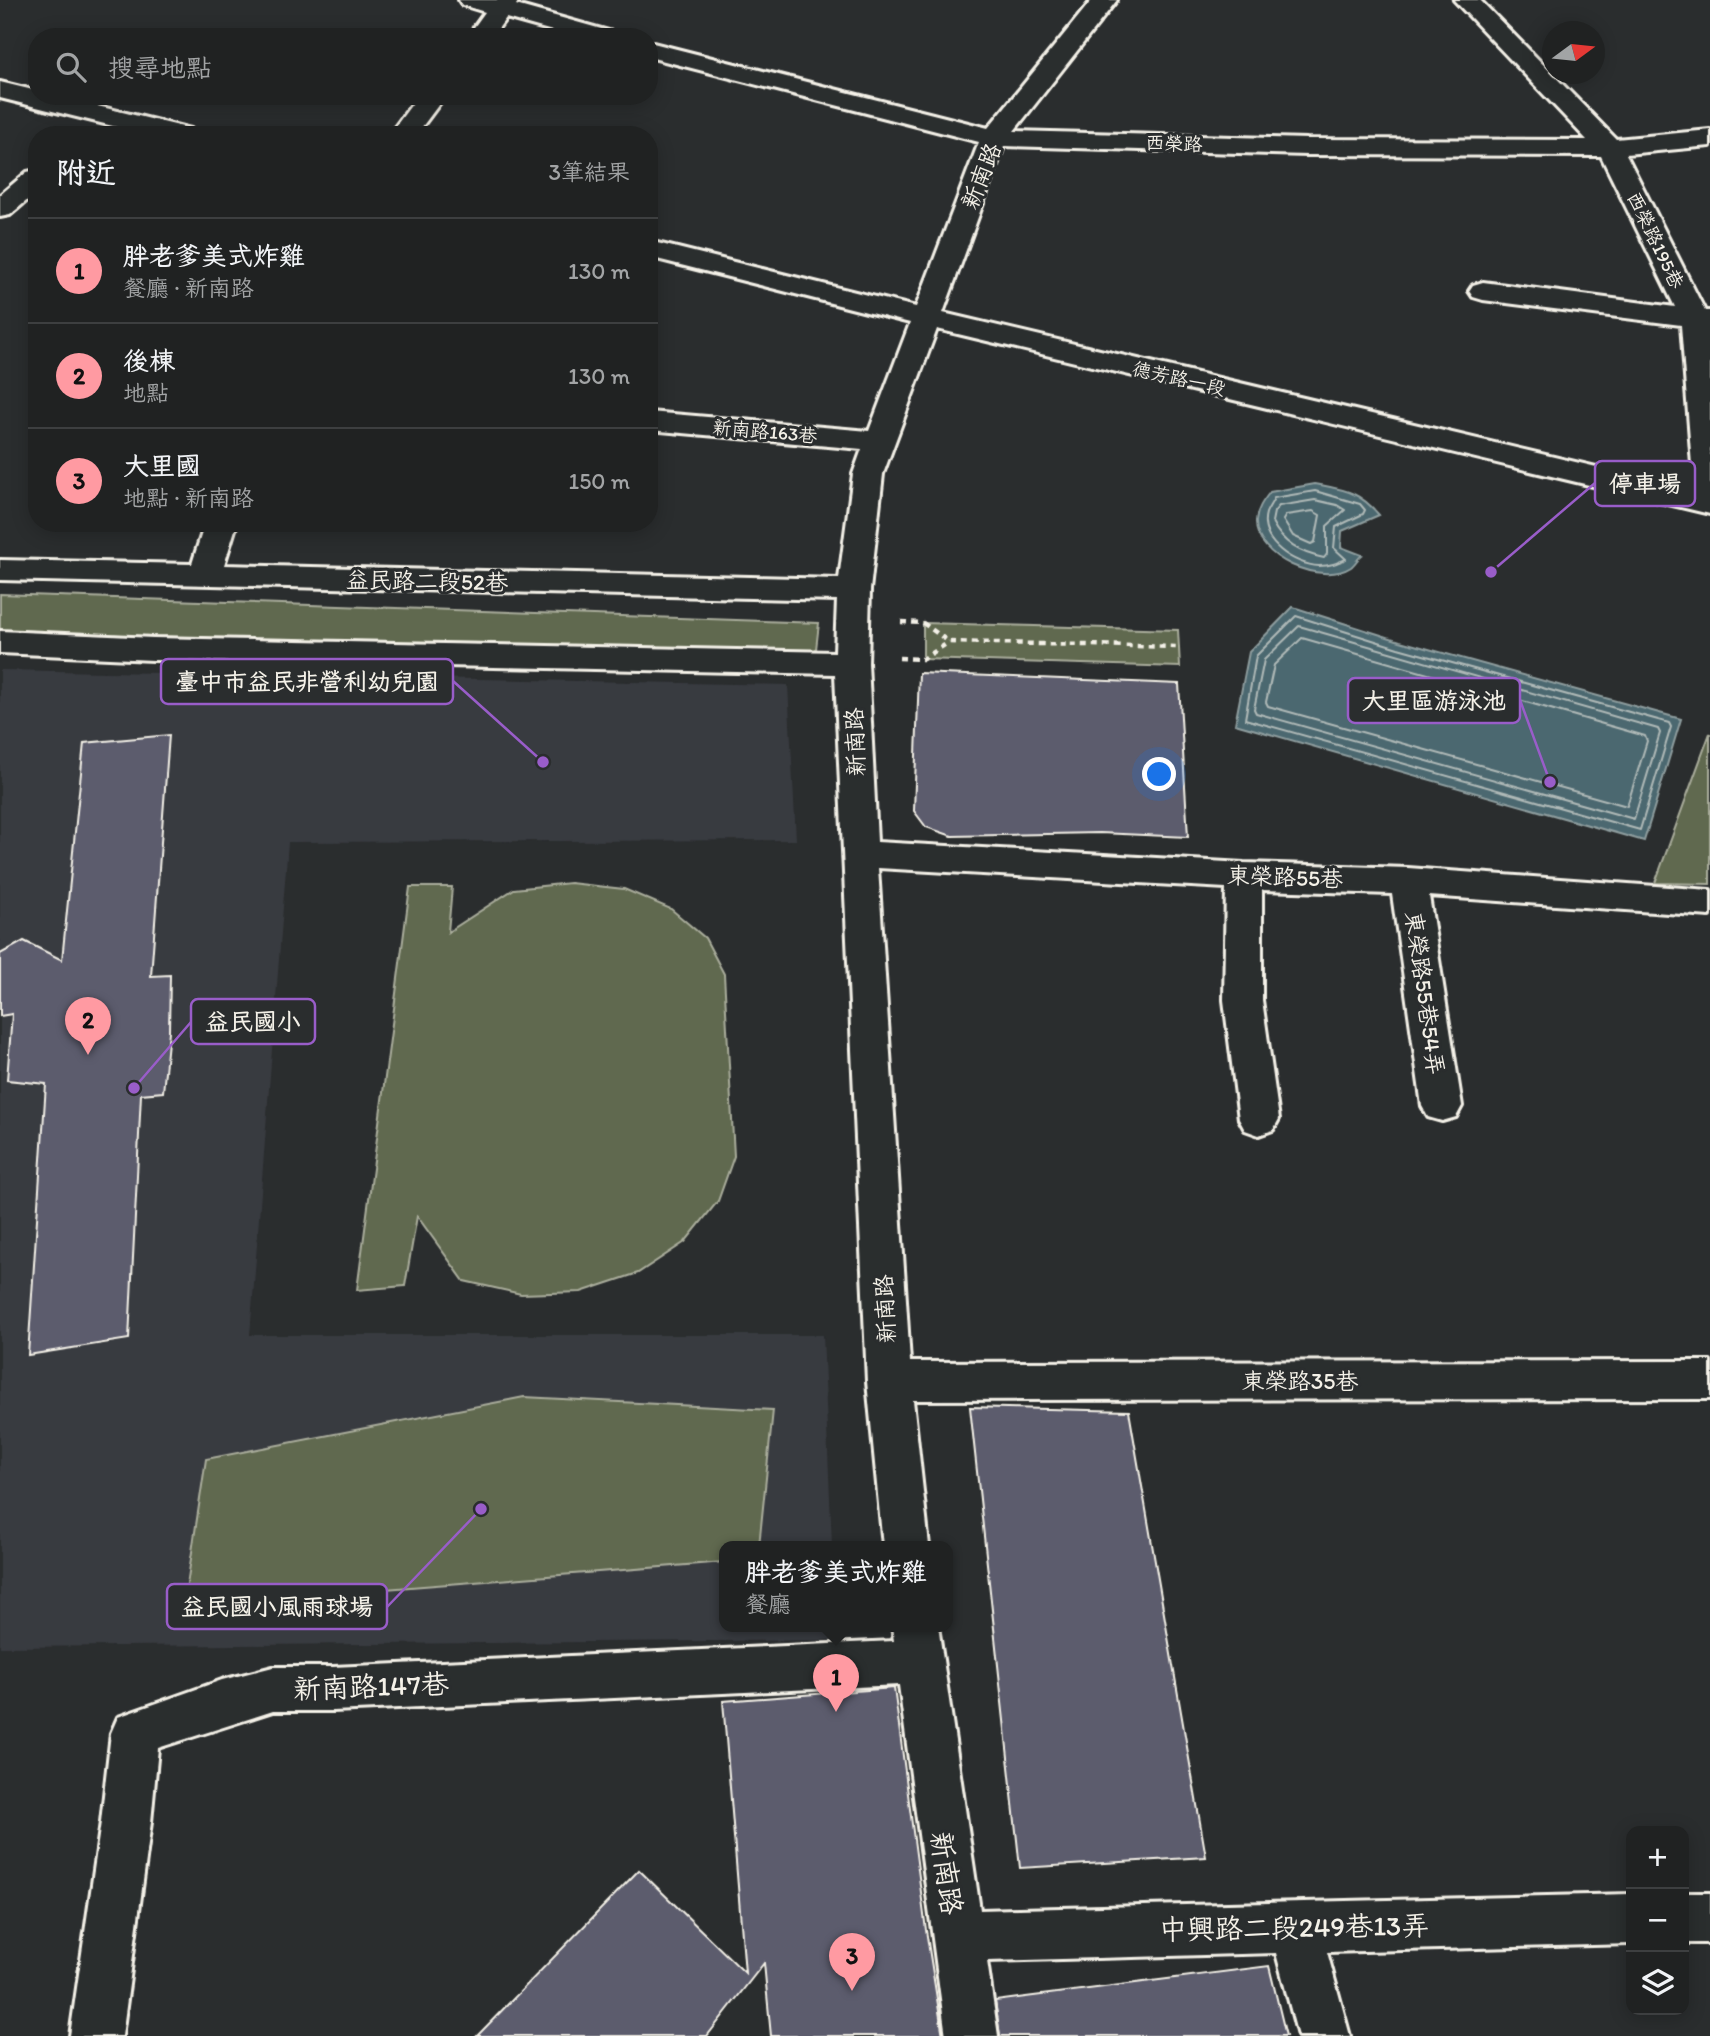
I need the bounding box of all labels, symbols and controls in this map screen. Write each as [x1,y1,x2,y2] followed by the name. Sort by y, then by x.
[1542,21,1605,84] north arrow
[28,28,658,105] search box
[52,48,90,86] icon: search
[108,52,212,84] text: 搜尋地點
[1145,131,1203,156] street label: 西榮路
[955,139,1007,213] street label: 新南路
[56,154,116,191] text: 附近
[548,158,630,186] text: 3筆結果
[1622,188,1689,292] street label: 西榮路195巷
[123,240,305,272] text: 胖老爹美式炸雞
[74,257,84,285] text: 1
[568,257,630,285] text: 130 m
[123,274,254,302] text: 餐廳 · 新南路
[123,345,175,377] text: 後棟
[1130,357,1228,400] street label: 德芳路一段
[73,362,85,390] text: 2
[568,362,630,390] text: 130 m
[123,379,169,407] text: 地點
[712,415,818,448] street label: 新南路163巷
[123,450,201,482] text: 大里國
[1595,461,1695,506] callout: 停車場
[73,467,85,495] text: 3
[569,467,630,495] text: 150 m
[1609,469,1681,498] text: 停車場
[123,484,254,512] text: 地點 · 新南路
[346,566,509,596] street label: 益民路二段52巷
[161,659,453,704] callout: 臺中市益民非營利幼兒園
[175,667,439,696] text: 臺中市益民非營利幼兒園
[1348,678,1520,723] callout: 大里區游泳池
[1362,686,1506,715] text: 大里區游泳池
[840,707,870,777] street label: 新南路
[1142,757,1176,791] your location
[1226,861,1345,893] street label: 東榮路55巷
[1400,909,1450,1077] street label: 東榮路55巷54弄
[65,997,111,1055] pin: 2
[191,999,315,1044] callout: 益民國小
[205,1007,301,1036] text: 益民國小
[869,1274,901,1344] street label: 新南路
[1242,1367,1359,1395] street label: 東榮路35巷
[719,1541,953,1632] popup
[745,1556,927,1588] text: 胖老爹美式炸雞
[167,1584,387,1629] callout: 益民國小風雨球場
[745,1590,791,1618] text: 餐廳
[181,1592,373,1621] text: 益民國小風雨球場
[813,1654,859,1712] pin: 1
[293,1666,450,1706] street label: 新南路147巷
[1626,1826,1689,2015] map controls
[1626,1826,1689,1889] button: +
[924,1829,970,1917] street label: 新南路
[1626,1889,1689,1952] button: −
[1158,1908,1430,1946] street label: 中興路二段249巷13弄
[829,1933,875,1991] pin: 3
[1626,1952,1689,2015] button: layers

